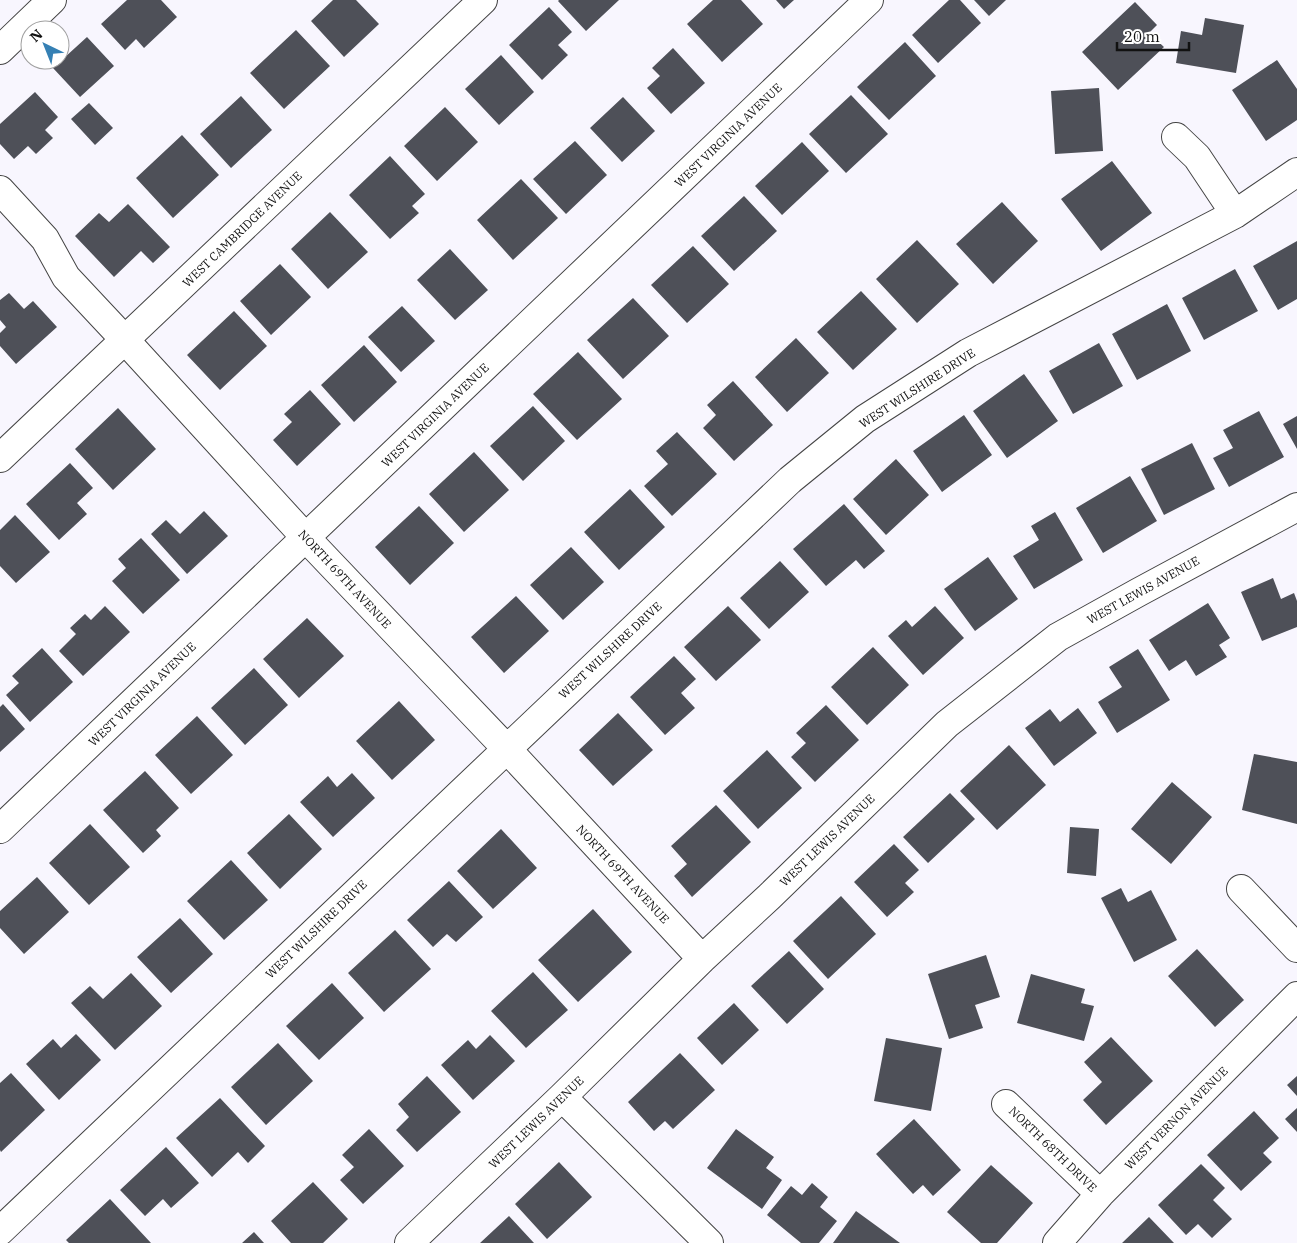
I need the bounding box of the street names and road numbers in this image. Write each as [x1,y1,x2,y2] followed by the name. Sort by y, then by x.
[671,80,785,190] street label: WEST VIRGINIA AVENUE
[179,168,305,290] street label: WEST CAMBRIDGE AVENUE
[856,345,978,431] street label: WEST WILSHIRE DRIVE
[378,360,492,470] street label: WEST VIRGINIA AVENUE
[295,527,395,631] street label: NORTH 69TH AVENUE
[1084,553,1202,627] street label: WEST LEWIS AVENUE
[555,598,665,702] street label: WEST WILSHIRE DRIVE
[85,639,199,749] street label: WEST VIRGINIA AVENUE
[776,791,878,889] street label: WEST LEWIS AVENUE
[573,822,673,926] street label: NORTH 69TH AVENUE
[262,877,370,981] street label: WEST WILSHIRE DRIVE
[1121,1063,1231,1173] street label: WEST VERNON AVENUE
[485,1073,587,1171] street label: WEST LEWIS AVENUE
[1006,1103,1100,1195] street label: NORTH 68TH DRIVE

